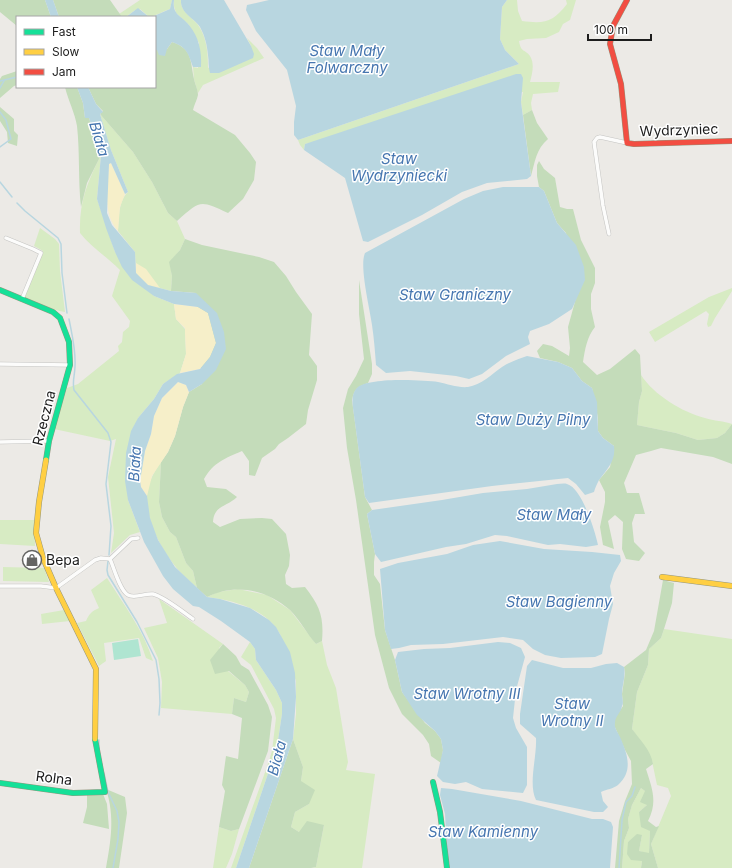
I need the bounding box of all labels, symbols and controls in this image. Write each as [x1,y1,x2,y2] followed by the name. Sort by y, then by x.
[16,16,156,88] legend
[588,16,651,42] scale bar
[594,22,628,37] text: 100 m
[52,24,76,39] text: Fast
[306,41,388,77] water label: Staw Mały Folwarczny
[52,44,80,59] text: Slow
[52,64,76,79] text: Jam
[85,119,114,159] water label: Biała
[639,120,719,139] street label: Wydrzyniec
[351,149,447,185] water label: Staw Wydrzyniecki
[399,285,512,304] water label: Staw Graniczny
[28,388,59,447] street label: Rzeczna
[476,410,591,429] water label: Staw Duży Pilny
[124,446,145,482] water label: Biała
[517,505,592,524] water label: Staw Mały
[21,549,43,571] shop icon: Bepa
[46,551,80,568] place label: Bepa
[506,592,613,611] water label: Staw Bagienny
[413,684,521,703] water label: Staw Wrotny III
[541,694,603,730] water label: Staw Wrotny II
[263,738,290,777] water label: Biała
[35,767,73,788] street label: Rolna
[428,822,539,841] water label: Staw Kamienny

